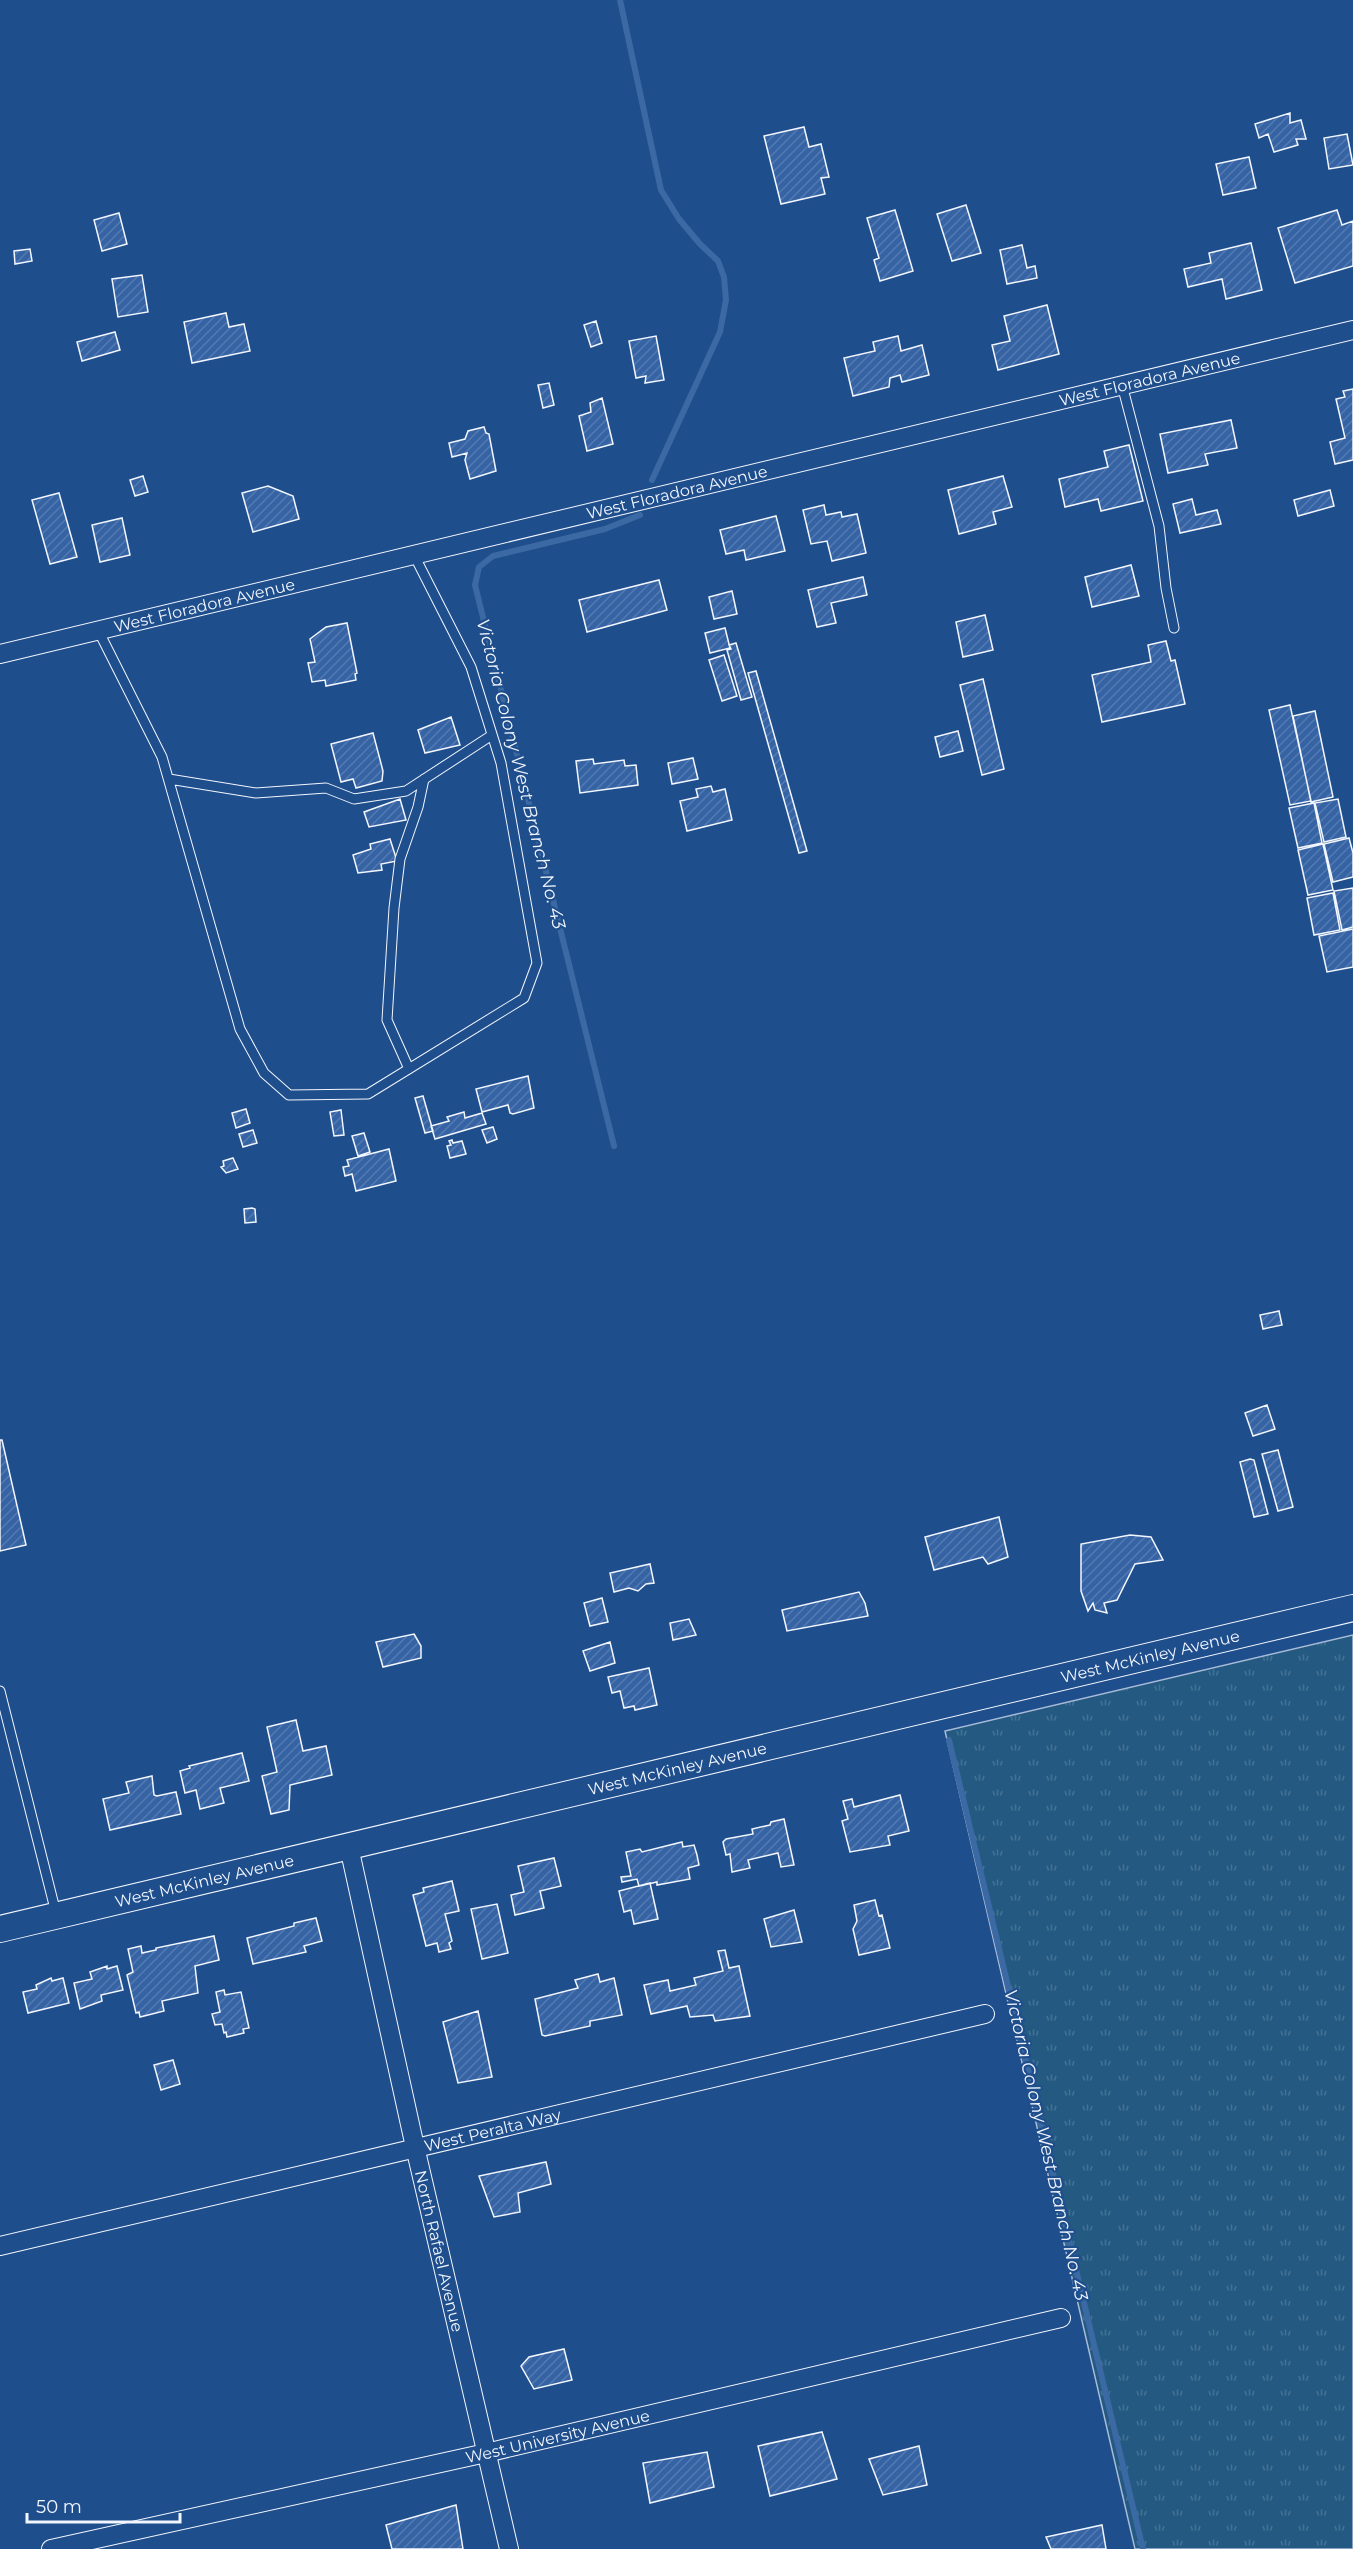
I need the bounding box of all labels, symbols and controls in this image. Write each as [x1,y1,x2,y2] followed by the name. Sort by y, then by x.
[1057,348,1242,410] street label: West Floradora Avenue
[585,462,769,523] street label: West Floradora Avenue
[112,575,297,636] street label: West Floradora Avenue
[472,617,570,932] water label: Victoria Colony West Branch No. 43
[1059,1626,1241,1687] street label: West McKinley Avenue
[586,1738,769,1799] street label: West McKinley Avenue
[113,1851,296,1911] street label: West McKinley Avenue
[999,1987,1093,2304] water label: Victoria Colony West Branch No. 43
[422,2105,563,2156] street label: West Peralta Way
[411,2168,467,2334] street label: North Rafael Avenue
[464,2406,652,2467] street label: West University Avenue
[27,2486,180,2524] scale bar
[36,2496,82,2518] text: 50 m

